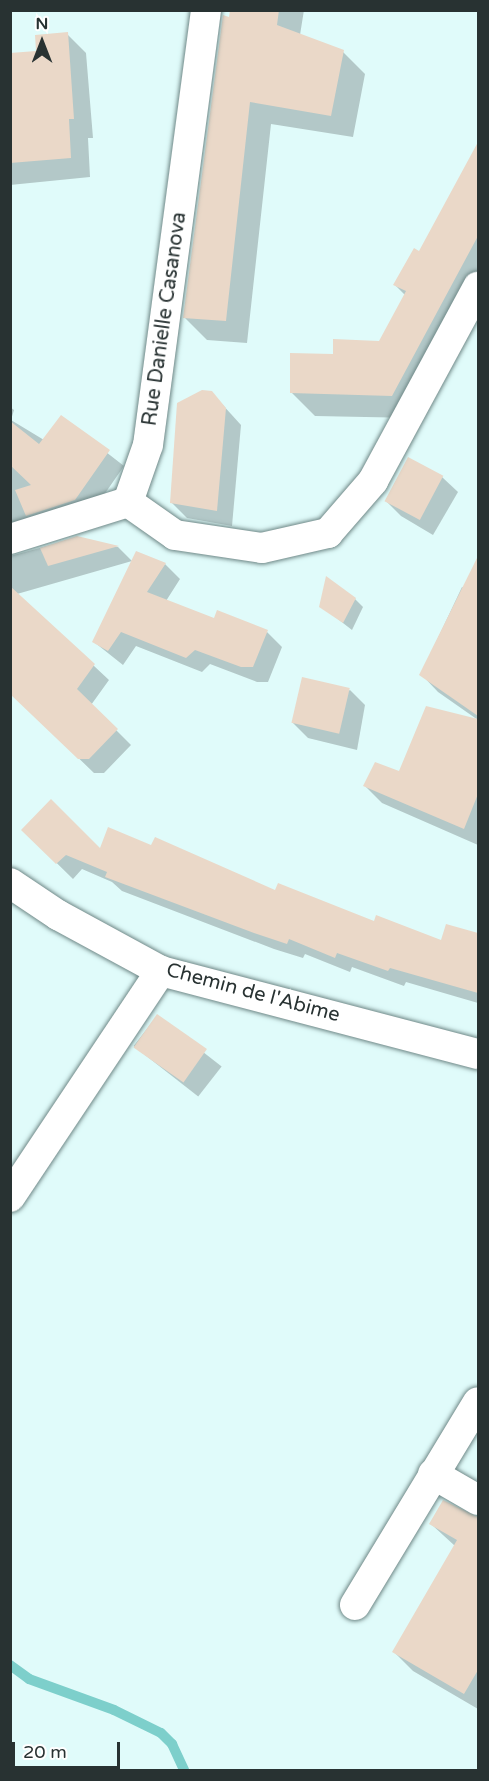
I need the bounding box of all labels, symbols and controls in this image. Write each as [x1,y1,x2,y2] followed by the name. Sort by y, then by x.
[12,12,72,72] north arrow
[36,14,48,34] text: N
[138,210,192,428] street label: Rue Danielle Casanova
[164,958,342,1028] street label: Chemin de l'Abime
[15,1730,123,1768] scale bar
[23,1741,67,1763] text: 20 m

